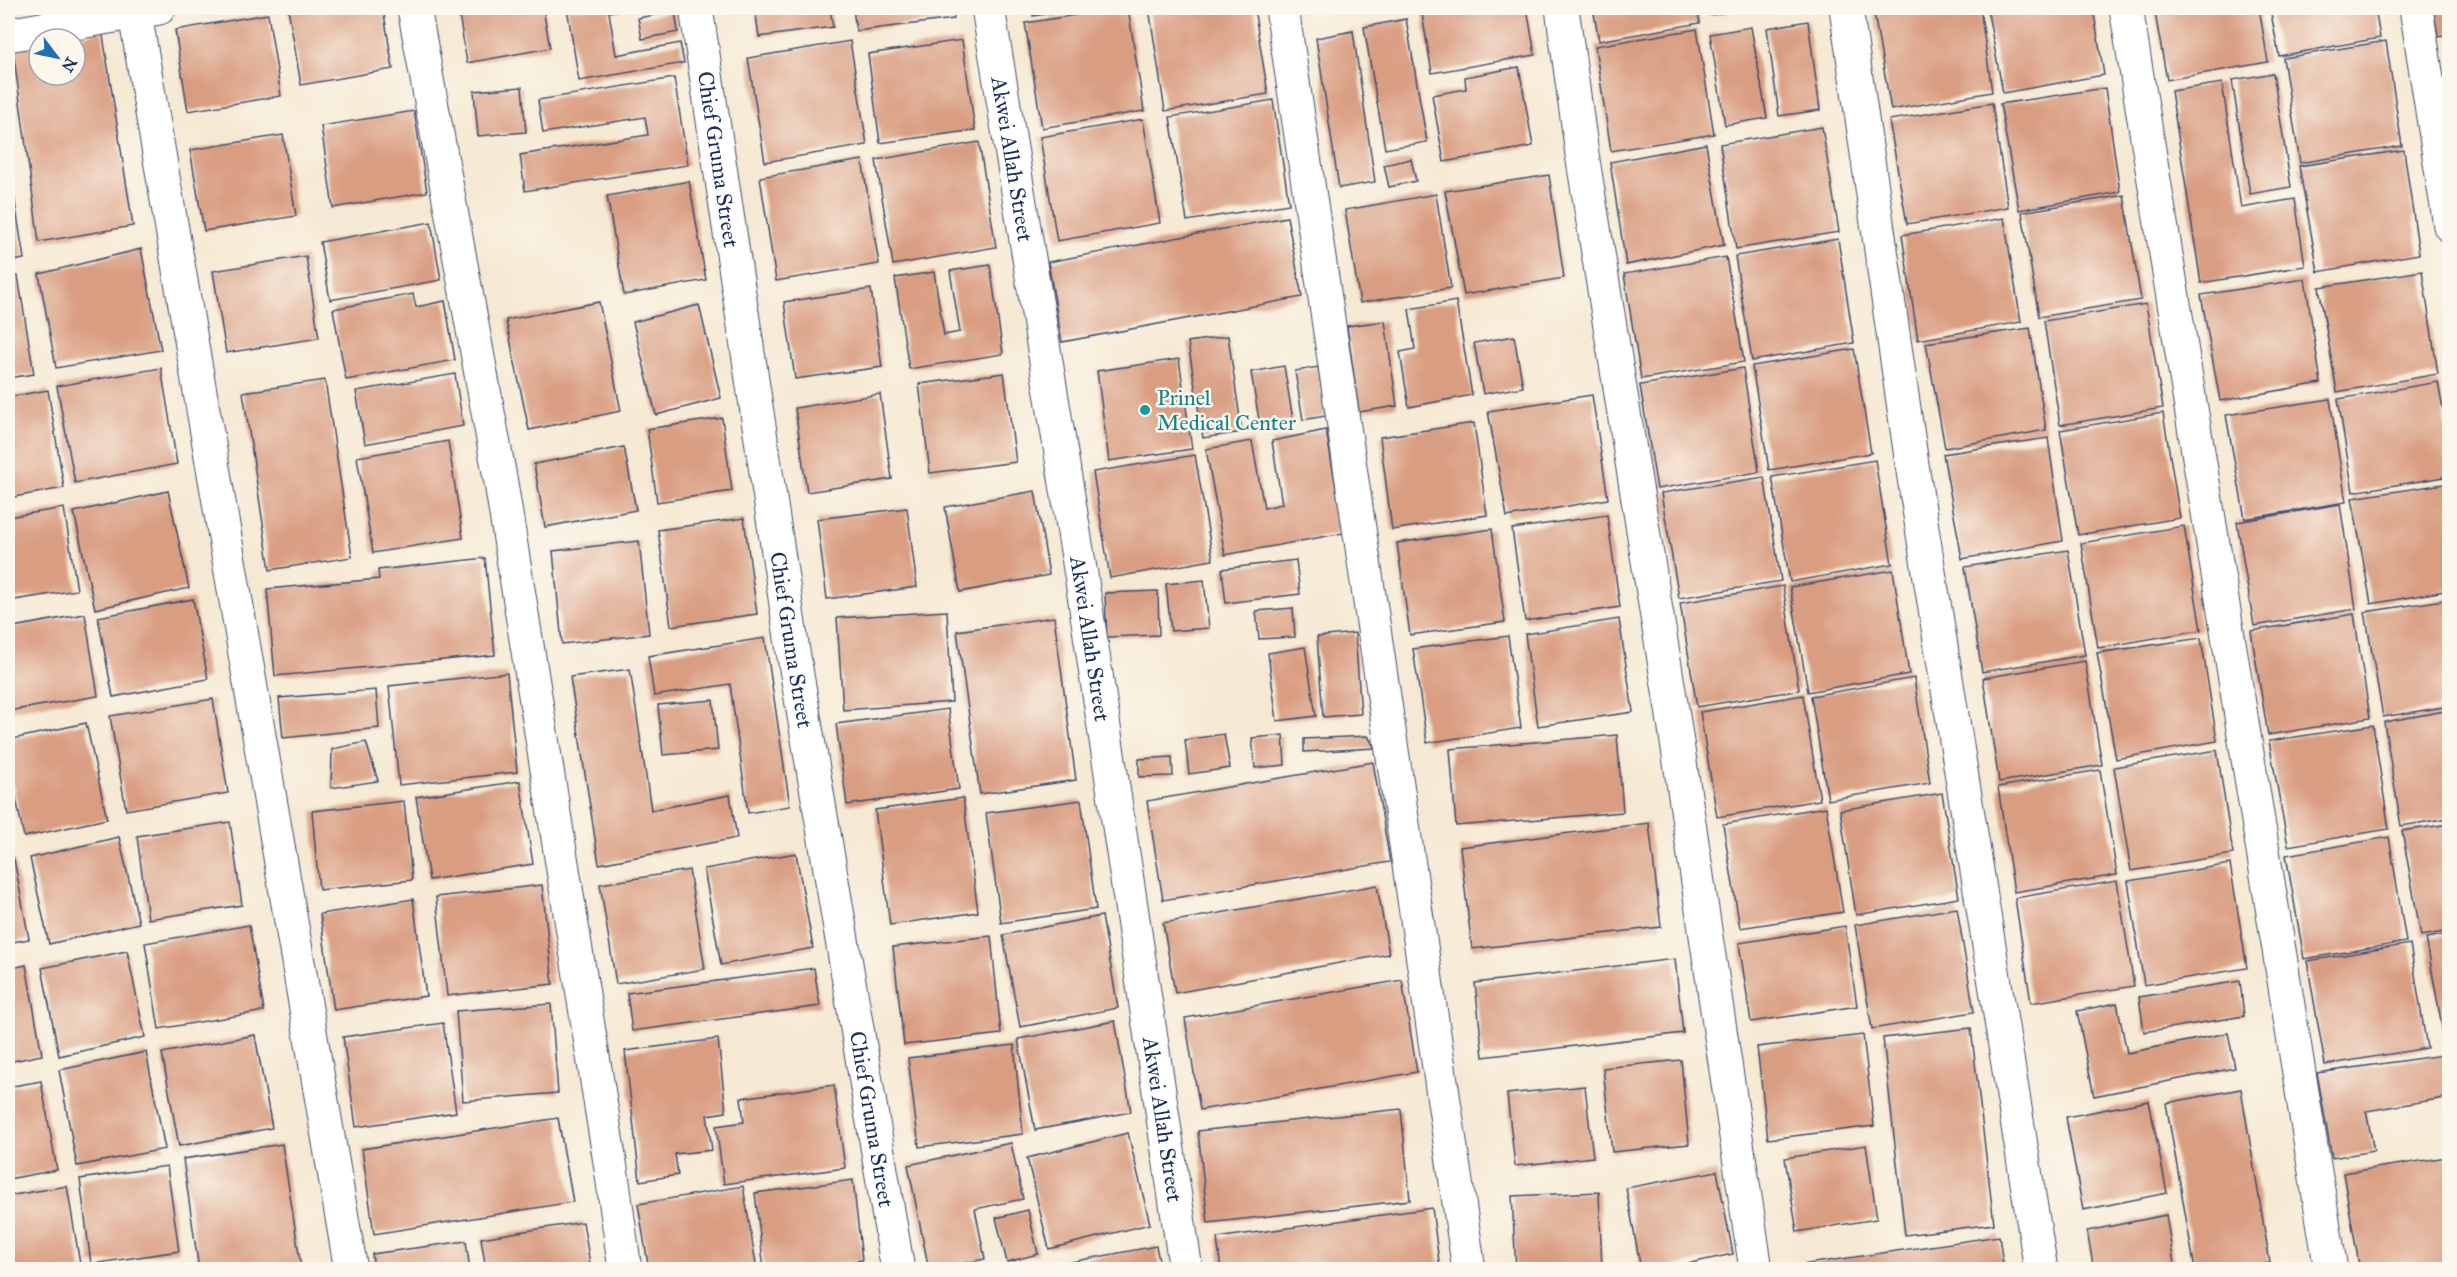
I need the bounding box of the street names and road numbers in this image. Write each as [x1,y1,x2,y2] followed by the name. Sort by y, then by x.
[692,69,745,249] street label: Chief Gruma Street
[986,73,1040,244] street label: Akwei Allah Street
[765,550,819,730] street label: Chief Gruma Street
[1064,553,1116,723] street label: Akwei Allah Street
[844,1029,901,1209] street label: Chief Gruma Street
[1137,1034,1189,1204] street label: Akwei Allah Street

